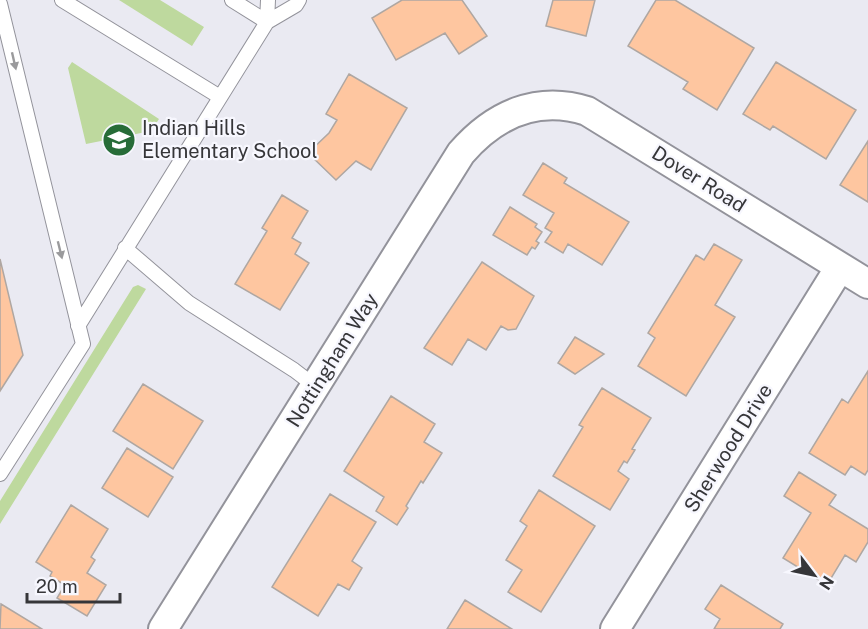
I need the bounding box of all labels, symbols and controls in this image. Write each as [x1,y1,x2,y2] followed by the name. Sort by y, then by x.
[9,52,19,70] one-way arrow
[142,116,317,163] place label: Indian Hills Elementary School
[101,122,137,158] school or university icon: Indian Hills Elementary School
[648,141,750,217] street label: Dover Road
[55,241,65,259] one-way arrow
[281,288,383,431] street label: Nottingham Way
[679,379,777,517] street label: Sherwood Drive
[784,545,844,605] north arrow
[27,566,120,604] scale bar
[815,572,838,593] text: N
[36,576,78,597] text: 20 m

